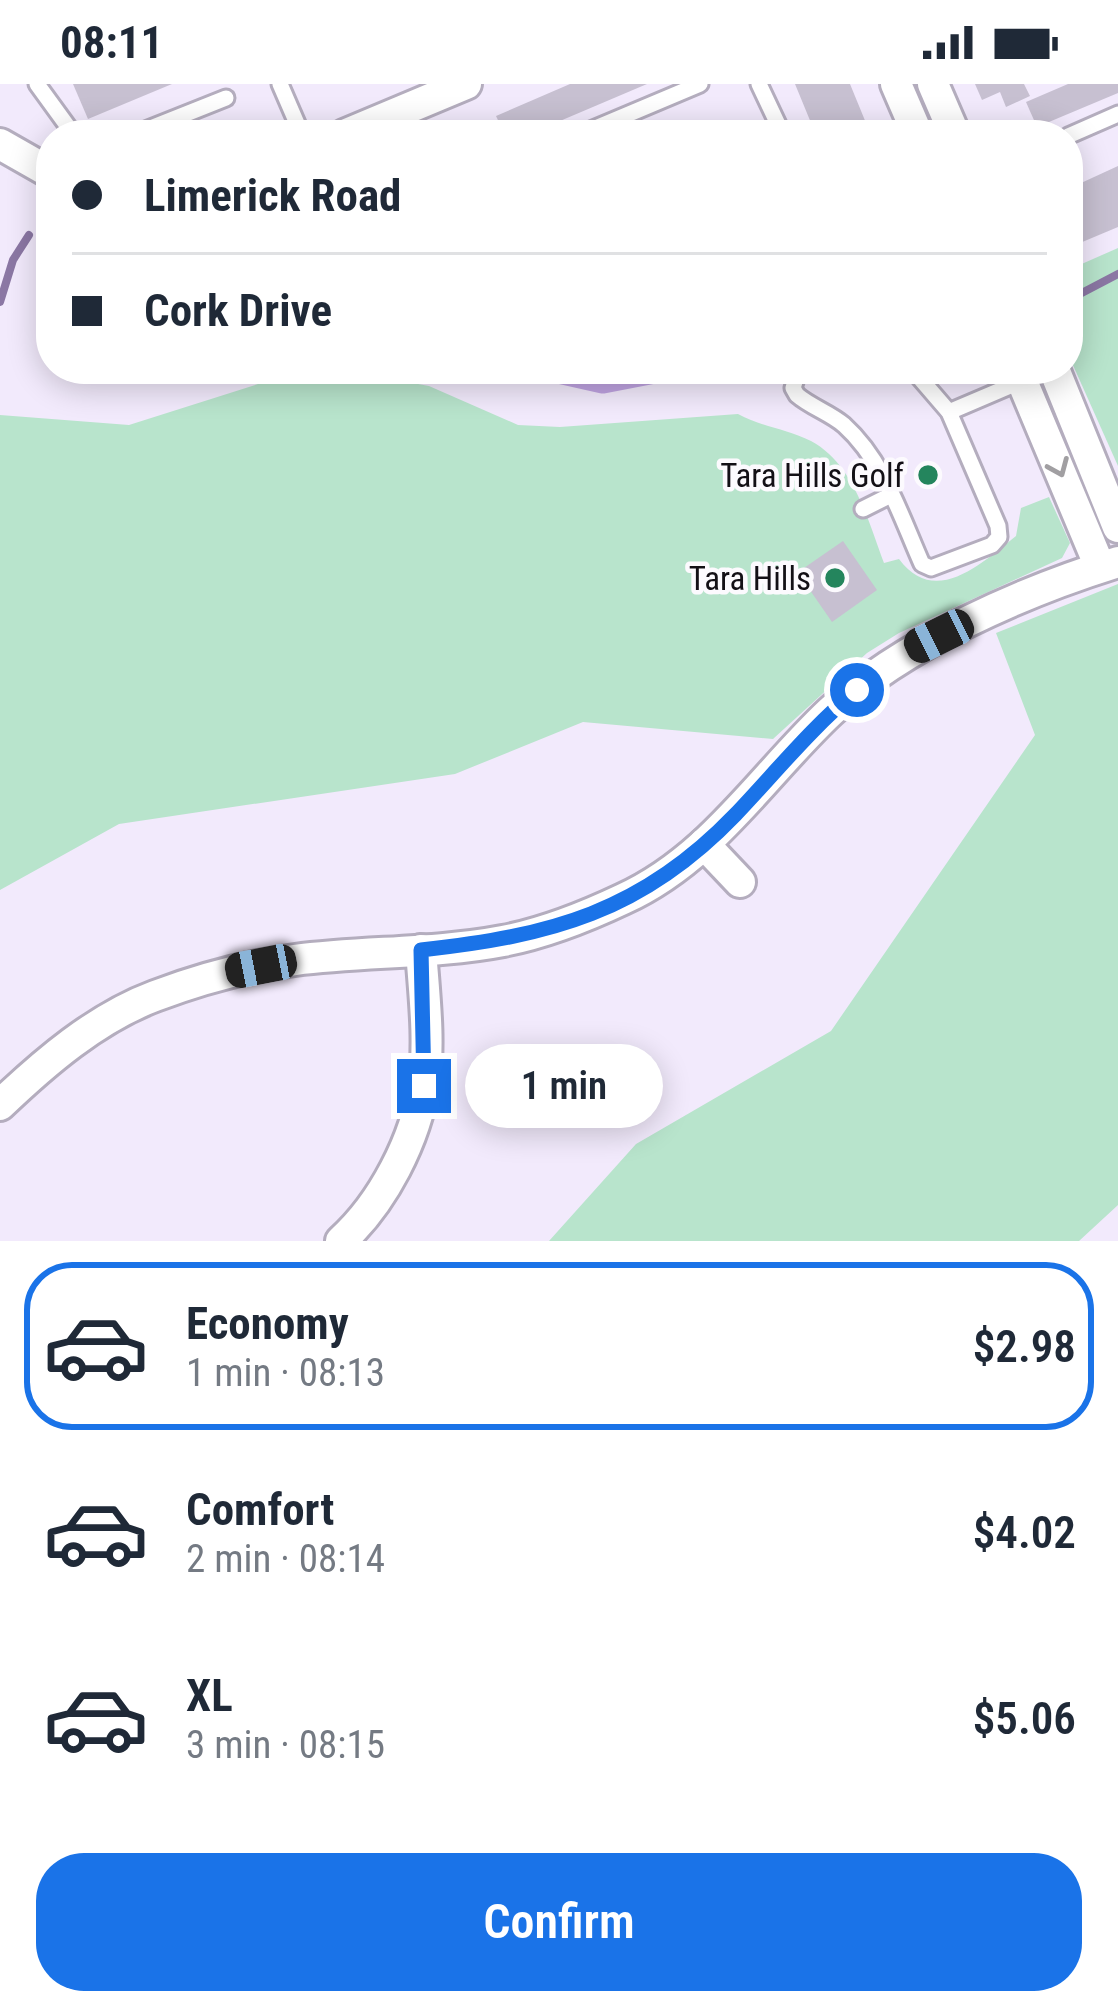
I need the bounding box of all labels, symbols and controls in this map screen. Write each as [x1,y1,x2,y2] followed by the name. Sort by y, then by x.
[60,16,163,69] text: 08:11
[144,169,401,222] text: Limerick Road
[144,284,332,337] text: Cork Drive
[720,456,905,495] place label: Tara Hills Golf
[1044,456,1068,478] one-way arrow
[915,462,941,488] marker: Tara Hills Golf
[689,559,811,598] place label: Tara Hills
[822,565,848,591] marker: Tara Hills
[899,604,979,668] car
[830,663,884,717] route start
[222,941,300,991] car
[466,1044,664,1128] callout: 1 min
[397,1059,451,1113] route end
[521,1063,607,1109] text: 1 min
[42,1292,150,1400] icon: car
[186,1297,349,1350] text: Economy
[973,1320,1076,1373] text: $2.98
[186,1350,385,1396] text: 1 min · 08:13
[42,1478,150,1586] icon: car
[186,1483,334,1536] text: Comfort
[973,1506,1076,1559] text: $4.02
[186,1536,385,1582] text: 2 min · 08:14
[42,1664,150,1772] icon: car
[186,1669,233,1722] text: XL
[973,1692,1076,1745] text: $5.06
[186,1722,385,1768] text: 3 min · 08:15
[36,1853,1082,1991] button: Confirm

